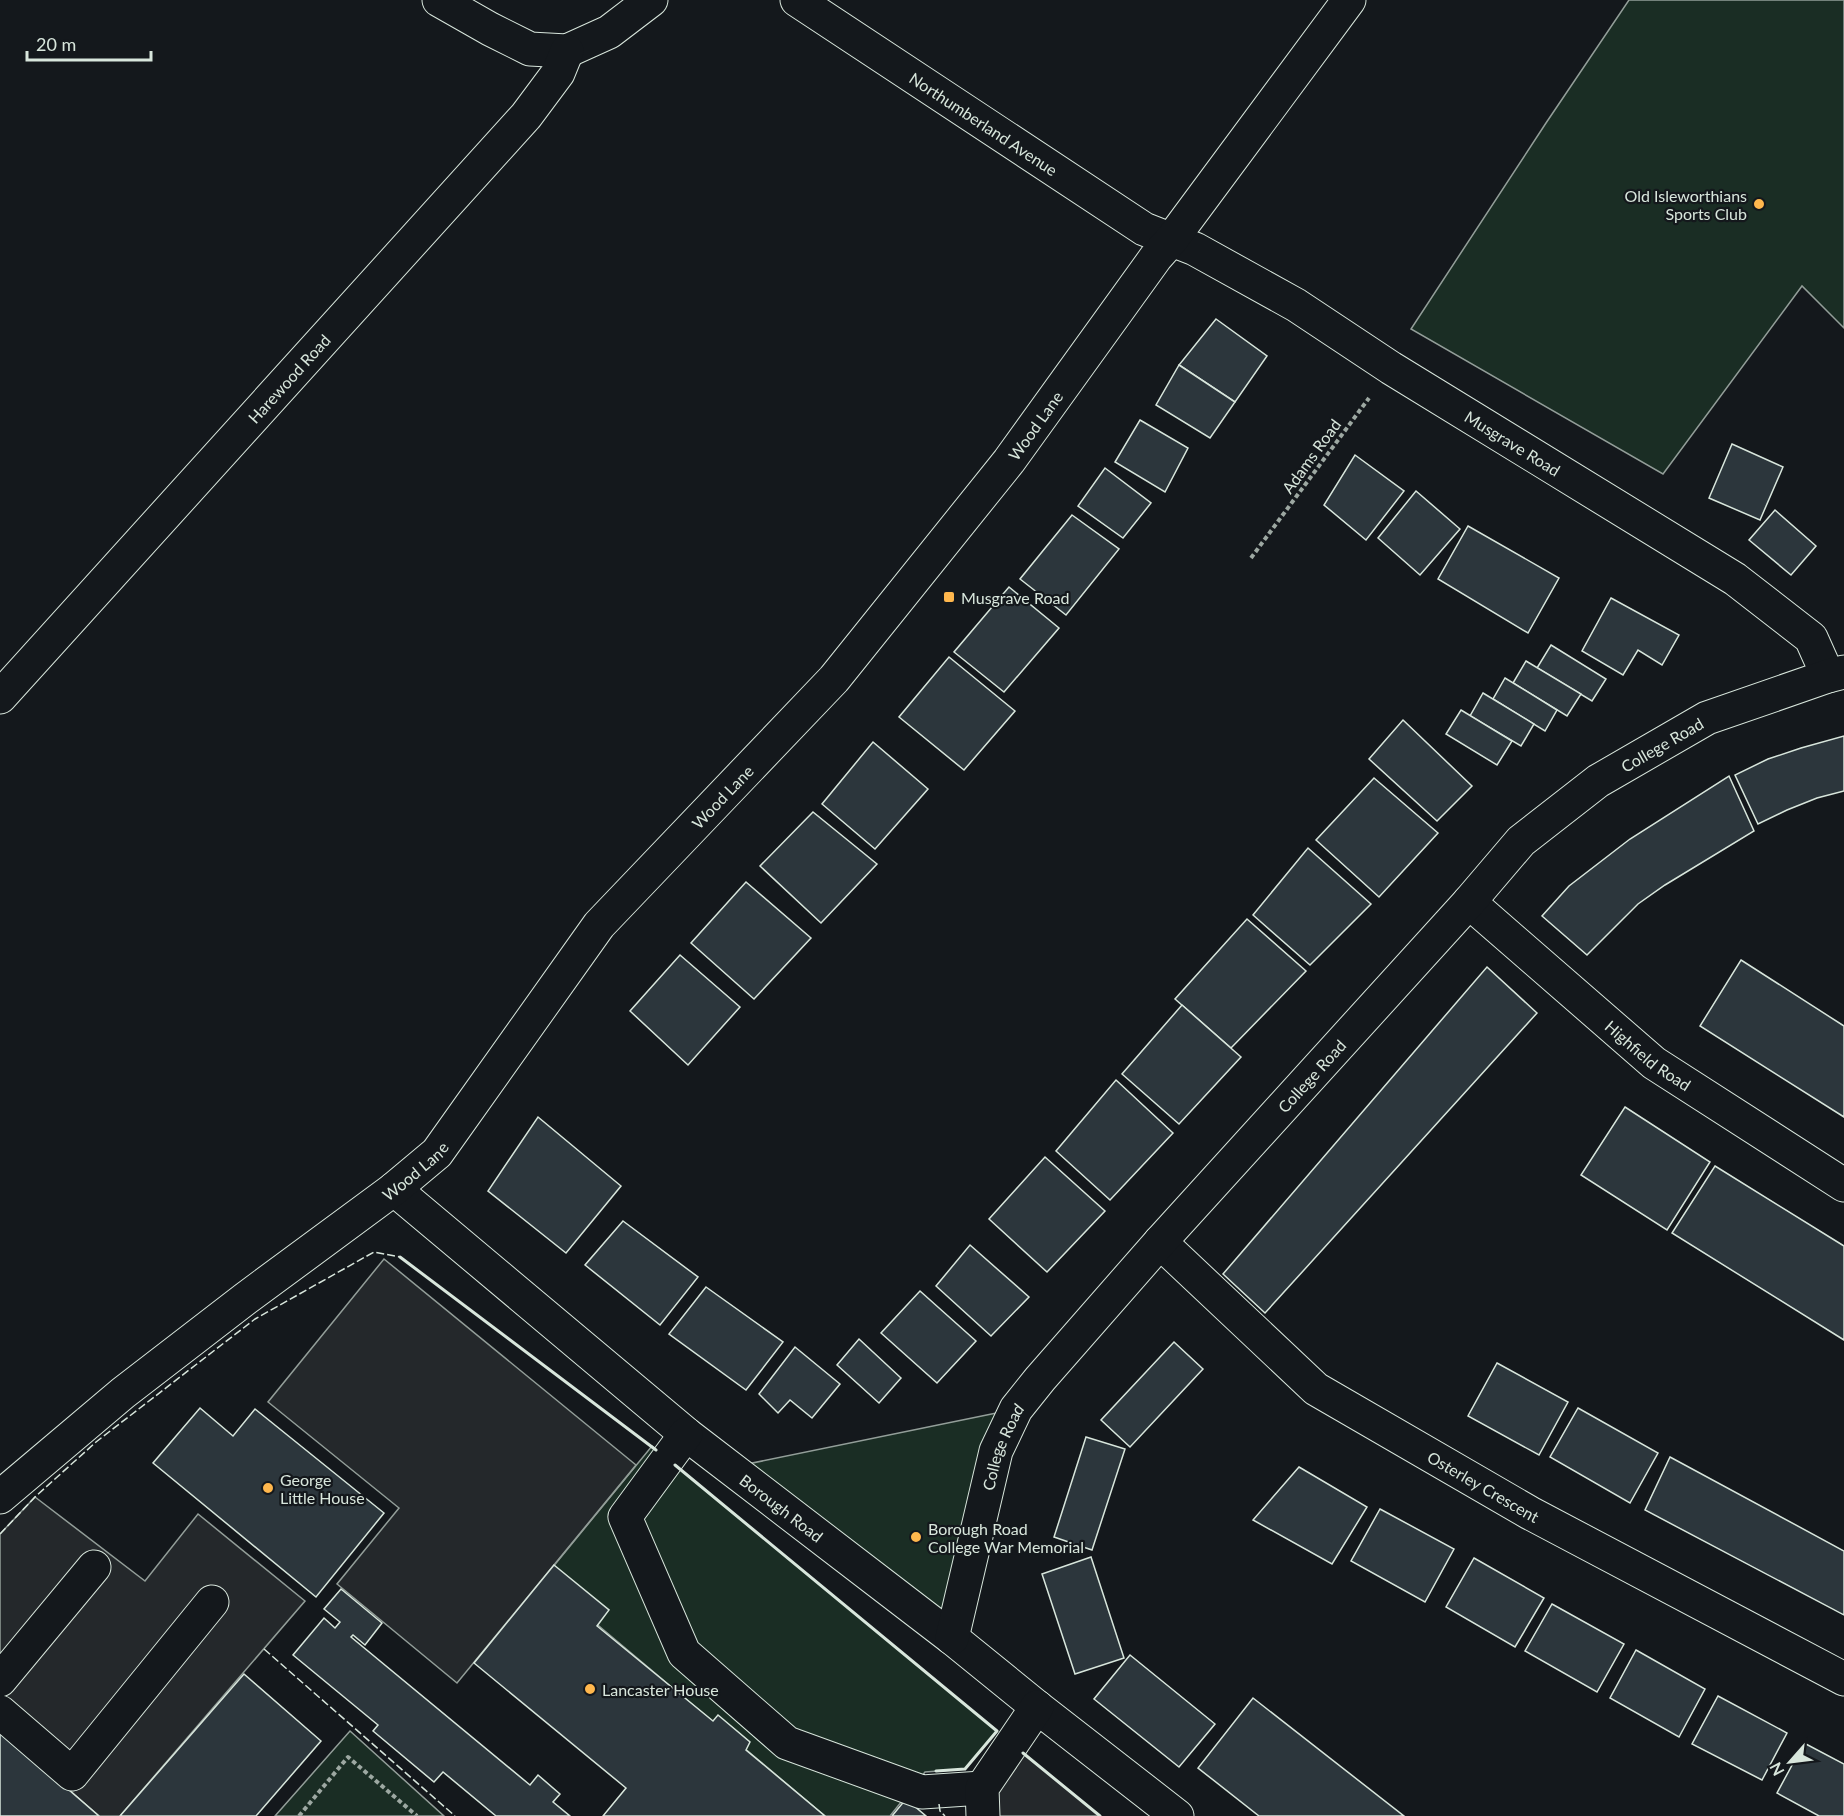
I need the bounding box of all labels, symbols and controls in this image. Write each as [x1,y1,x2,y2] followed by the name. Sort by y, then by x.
[27,24,152,62] scale bar
[36,33,76,55] text: 20 m
[906,68,1061,179] street label: Northumberland Avenue
[1625,186,1747,223] place label: Old Isleworthians Sports Club
[1752,197,1766,211] marker: Old Isleworthians Sports Club
[244,330,334,427] street label: Harewood Road
[1004,387,1066,463] street label: Wood Lane
[1462,406,1564,479] street label: Musgrave Road
[1278,415,1344,497] street label: Adams Road
[961,588,1069,607] place label: Musgrave Road
[942,590,956,604] marker: Musgrave Road
[1617,713,1706,775] street label: College Road
[687,761,757,832] street label: Wood Lane
[1602,1016,1695,1094] street label: Highfield Road
[1273,1035,1349,1116] street label: College Road
[378,1138,452,1204] street label: Wood Lane
[978,1399,1027,1492] street label: College Road
[1424,1446,1543,1526] street label: Osterley Crescent
[280,1470,365,1507] place label: George Little House
[737,1470,827,1545] street label: Borough Road
[261,1481,275,1495] marker: George Little House
[928,1519,1084,1556] place label: Borough Road College War Memorial
[909,1530,923,1544] marker: Borough Road College War Memorial
[602,1680,719,1699] place label: Lancaster House
[583,1682,597,1696] marker: Lancaster House
[1760,1732,1820,1792] north arrow
[1765,1759,1788,1779] text: N

